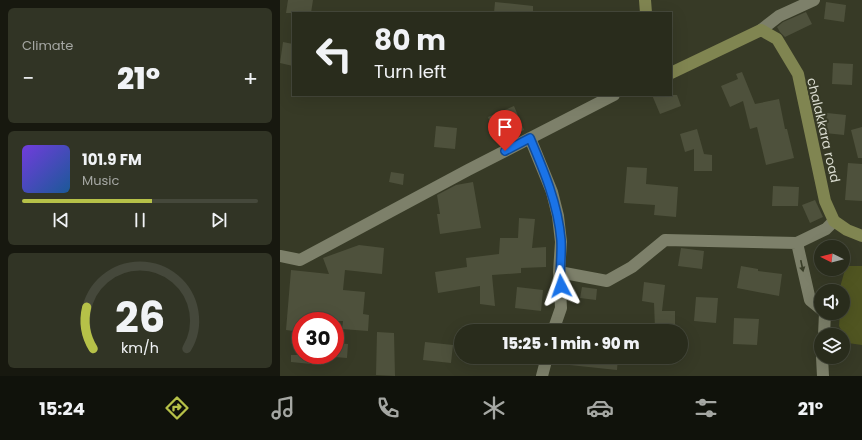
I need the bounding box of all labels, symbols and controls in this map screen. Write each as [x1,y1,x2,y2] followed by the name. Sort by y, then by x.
[374,21,446,60] text: 80 m
[308,28,360,80] icon: left
[22,36,73,55] text: Climate
[117,57,160,100] text: 21°
[374,59,446,84] text: Turn left
[22,63,34,94] text: −
[243,63,258,94] text: +
[802,76,845,184] street label: chalakkara road
[488,110,522,151] pin
[494,116,516,138] icon: arrive
[82,149,142,170] text: 101.9 FM
[82,171,119,190] text: Music
[50,209,72,231] icon: previous
[129,209,151,231] icon: pause
[208,209,230,231] icon: next
[814,240,850,276] north arrow
[814,240,850,364] map controls
[799,259,805,272] one-way arrow
[540,265,582,307] position arrow
[814,284,850,320] button: sound
[115,287,165,346] text: 26
[292,312,344,364] speed limit sign: 30
[814,328,850,364] button: layers
[502,333,640,354] text: 15:25 · 1 min · 90 m
[121,337,159,357] text: km/h
[163,394,191,422] icon: directions
[269,394,297,422] icon: music
[374,394,402,422] icon: phone
[480,394,508,422] icon: climate
[586,394,614,422] icon: car
[692,394,720,422] icon: filters
[39,396,85,421] text: 15:24
[798,396,823,421] text: 21°

